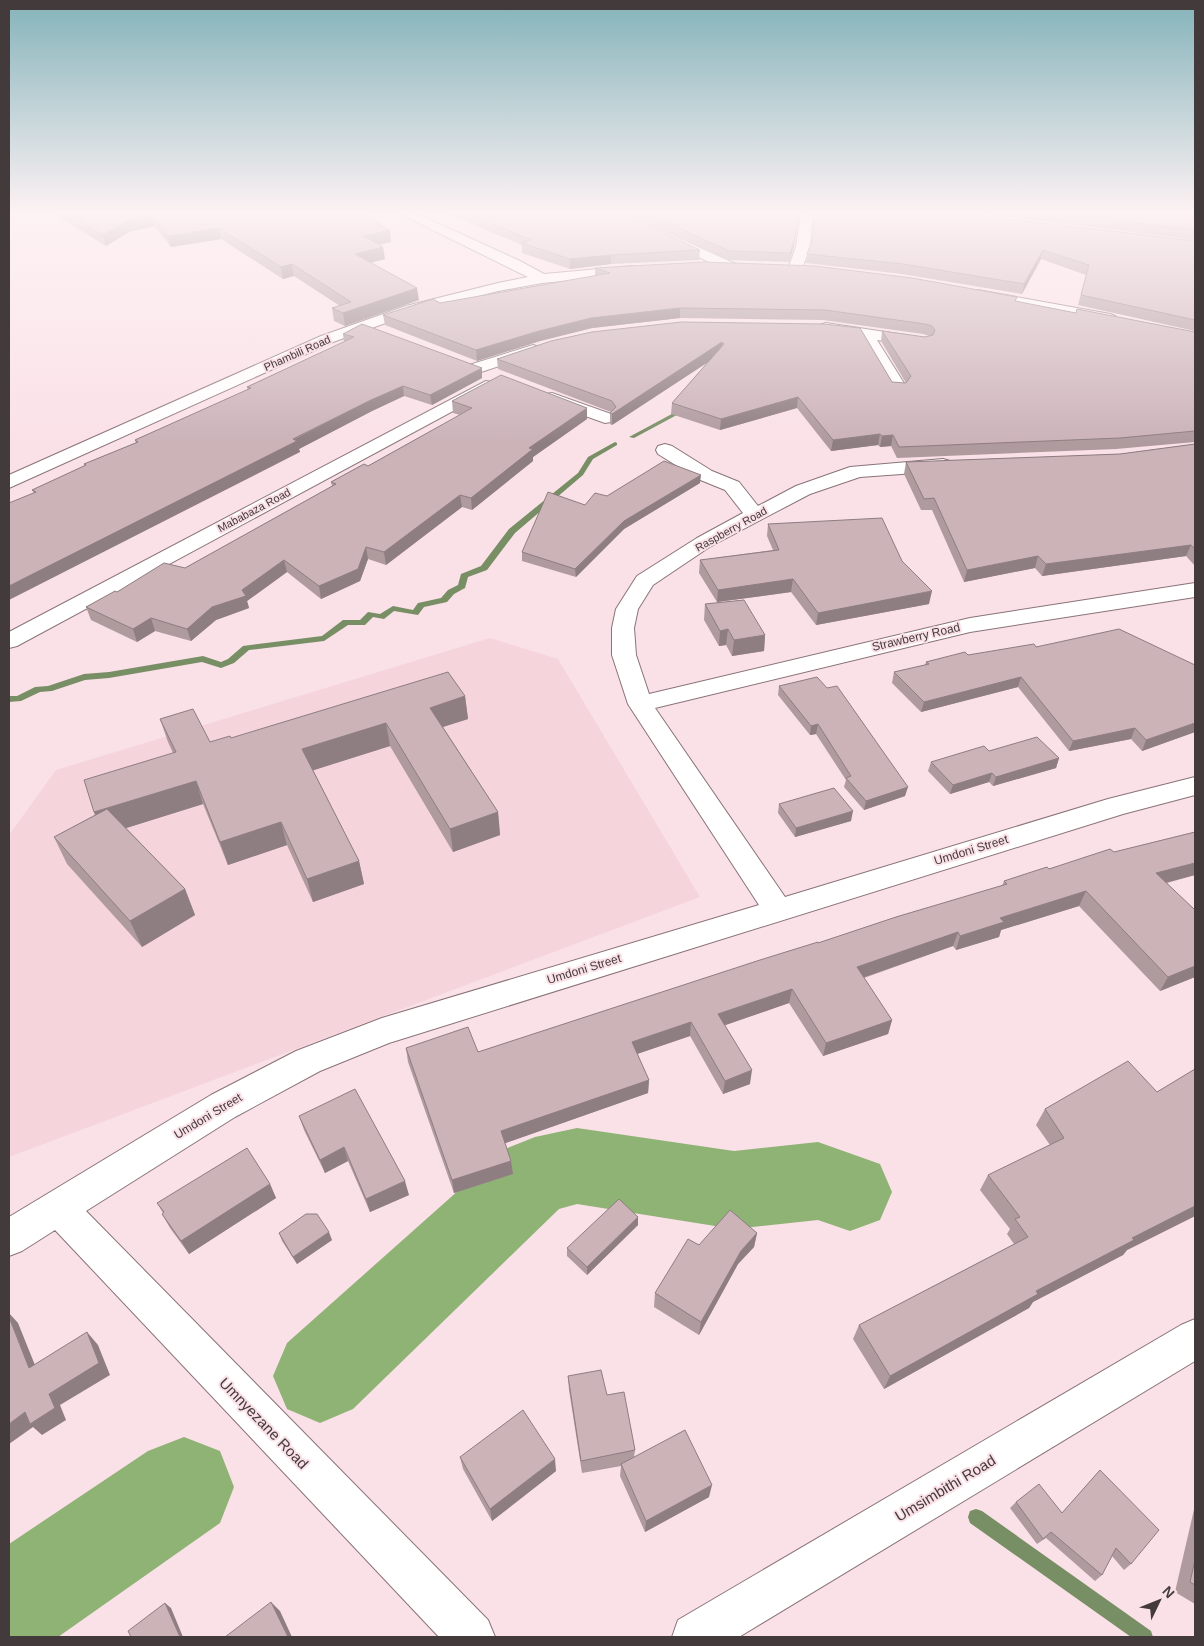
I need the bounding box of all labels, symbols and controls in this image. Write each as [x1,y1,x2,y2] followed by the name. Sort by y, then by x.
[262,333,332,373] street label: Phambili Road
[216,486,292,534] street label: Mababaza Road
[693,504,769,554] street label: Raspberry Road
[871,620,961,654] street label: Strawberry Road
[932,832,1010,868] street label: Umdoni Street
[545,951,623,987] street label: Umdoni Street
[172,1090,245,1142] street label: Umdoni Street
[216,1374,312,1472] street label: Umnyezane Road
[892,1451,998,1525] street label: Umsimbithi Road
[1134,1576,1184,1626] north arrow
[1159,1583,1178,1601] text: N

